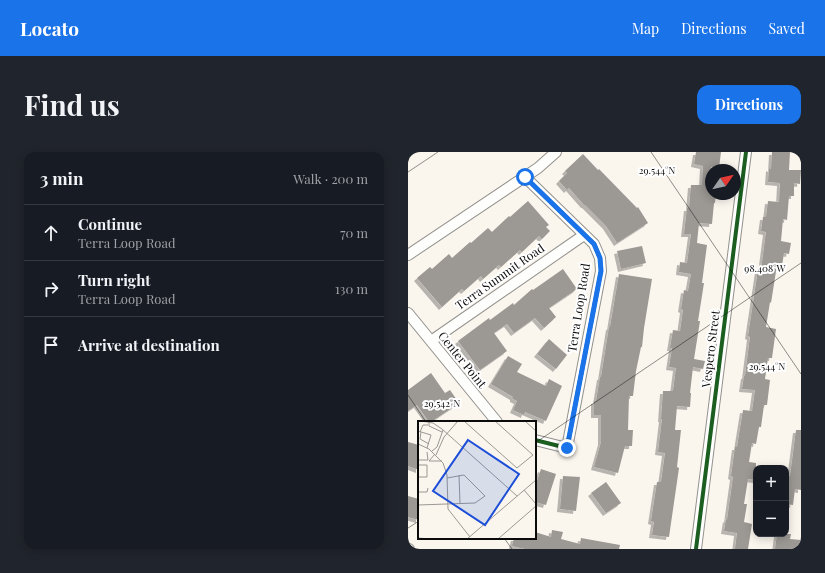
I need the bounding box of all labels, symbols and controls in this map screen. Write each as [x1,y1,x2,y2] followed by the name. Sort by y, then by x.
[20,15,79,41] text: Locato
[632,19,659,38] text: Map
[681,19,747,38] text: Directions
[769,19,805,38] text: Saved
[697,85,801,124] button: Directions
[24,86,120,123] text: Find us
[639,163,675,177] text: 29.544°N
[705,164,741,200] north arrow
[40,167,83,189] text: 3 min
[516,168,534,186] route start
[293,170,368,187] text: Walk · 200 m
[78,214,142,234] text: Continue
[40,222,62,244] icon: ahead
[340,224,368,241] text: 70 m
[78,234,175,251] text: Terra Loop Road
[452,239,547,313] street label: Terra Summit Road
[744,261,787,275] text: 98.408°W
[563,262,593,354] street label: Terra Loop Road
[78,270,151,290] text: Turn right
[40,278,62,300] icon: right
[335,280,368,297] text: 130 m
[78,290,175,307] text: Terra Loop Road
[697,308,723,390] street label: Vespero Street
[435,328,491,392] street label: Center Point
[40,334,62,356] icon: arrive
[78,335,220,355] text: Arrive at destination
[749,359,785,373] text: 29.544°N
[424,396,460,410] text: 29.542°N
[418,421,536,539] inset map
[558,439,576,457] route end
[753,465,789,537] map controls
[753,465,789,501] button: +
[753,501,789,537] button: −

